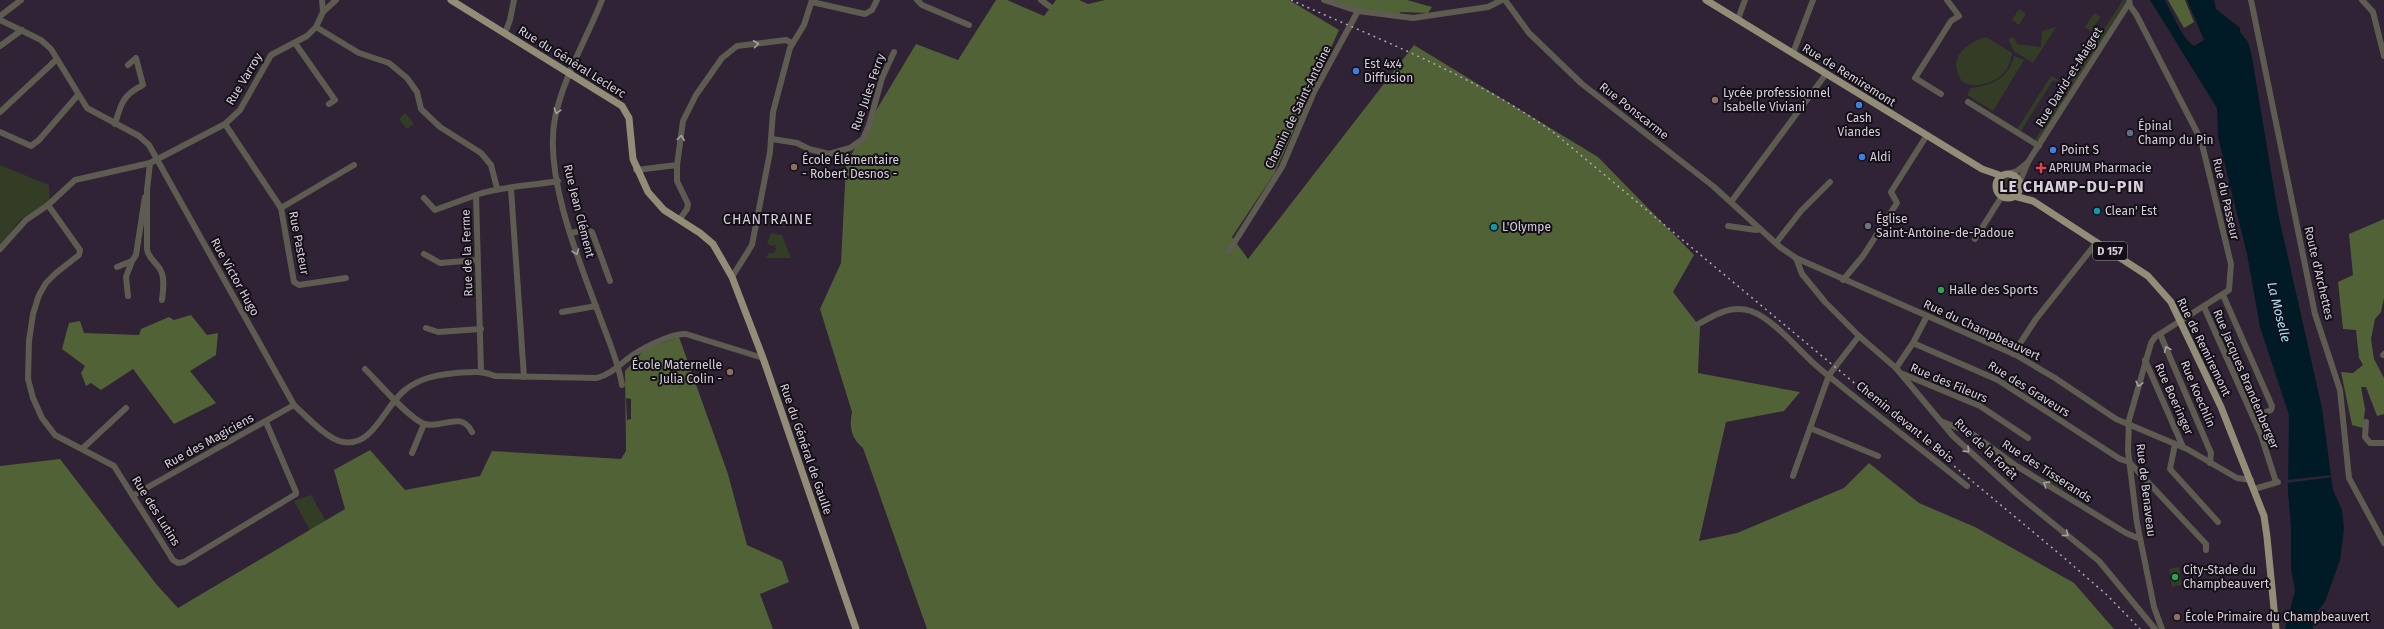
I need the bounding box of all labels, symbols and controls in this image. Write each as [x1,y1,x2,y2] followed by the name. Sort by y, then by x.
[516,23,629,101] street label: Rue du Général Leclerc
[2033,24,2106,130] street label: Rue David-et-Maigret
[752,40,759,49] one-way arrow
[1800,41,1899,110] street label: Rue de Remiremont
[1262,43,1334,171] street label: Chemin de Saint-Antoine
[223,50,265,108] street label: Rue Varroy
[848,52,888,132] street label: Rue Jules Ferry
[1364,57,1413,85] place label: Est 4x4 Diffusion
[1351,66,1361,76] marker: Est 4x4 Diffusion
[1597,80,1671,142] street label: Rue Ponscarme
[1723,86,1831,114] place label: Lycée professionnel Isabelle Viviani
[1710,95,1720,105] marker: Lycée professionnel Isabelle Viviani
[1854,100,1864,110] marker: Cash Viandes
[553,107,562,114] one-way arrow
[1838,111,1881,139] place label: Cash Viandes
[2138,118,2213,147] place label: Épinal Champ du Pin
[2125,128,2135,138] marker: Épinal Champ du Pin
[676,135,685,142] one-way arrow
[2061,143,2100,157] place label: Point S
[2048,145,2058,155] marker: Point S
[1870,150,1891,164] place label: Aldi
[802,152,899,181] place label: École Élémentaire - Robert Desnos -
[1857,152,1867,162] marker: Aldi
[2210,157,2242,241] street label: Rue du Passeur
[2049,161,2152,175] place label: APRIUM Pharmacie
[789,162,799,172] marker: École Élémentaire - Robert Desnos -
[561,163,598,260] street label: Rue Jean Clément
[2036,163,2046,173] marker: APRIUM Pharmacie
[1999,177,2145,196] district label: LE CHAMP-DU-PIN
[2105,204,2158,218] place label: Clean' Est
[2092,206,2102,216] marker: Clean' Est
[458,209,476,297] street label: Rue de la Ferme
[286,210,312,276] street label: Rue Pasteur
[723,211,813,228] district label: CHANTRAINE
[1876,211,2014,240] place label: Église Saint-Antoine-de-Padoue
[1502,220,1551,234] place label: L'Olympe
[1863,221,1873,231] marker: Église Saint-Antoine-de-Padoue
[1489,222,1499,232] marker: L'Olympe
[2301,225,2337,321] street label: Route d'Archettes
[208,236,262,318] street label: Rue Victor Hugo
[2093,242,2127,260] road number: D 157
[572,248,580,255] one-way arrow
[2264,280,2294,344] water label: La Moselle
[1949,283,2038,297] place label: Halle des Sports
[1936,285,1946,295] marker: Halle des Sports
[2174,296,2234,399] street label: Rue de Remiremont
[1921,297,2043,364] street label: Rue du Champbeauvert
[2210,307,2282,451] street label: Rue Jacques Brandenberger
[2164,346,2172,353] one-way arrow
[632,357,722,386] place label: École Maternelle - Julia Colin -
[1985,358,2073,420] street label: Rue des Graveurs
[2178,359,2218,429] street label: Rue Koechlin
[1908,360,1990,406] street label: Rue des Fileurs
[2152,361,2196,437] street label: Rue Boeringer
[725,367,735,377] marker: École Maternelle - Julia Colin -
[1854,378,1957,466] street label: Chemin devant le Bois
[2135,381,2143,387] one-way arrow
[777,382,835,516] street label: Rue du Général de Gaulle
[162,410,257,471] street label: Rue des Magiciens
[1952,416,2021,483] street label: Rue de la Forêt
[1999,437,2095,505] street label: Rue des Tisserands
[2133,443,2159,537] street label: Rue de Benaveau
[1962,445,1970,453] one-way arrow
[129,474,183,549] street label: Rue des Lutins
[2043,482,2050,489] one-way arrow
[2062,529,2069,536] one-way arrow
[2183,563,2270,591] place label: City-Stade du Champbeauvert
[2170,572,2180,582] marker: City-Stade du Champbeauvert
[2185,609,2370,624] place label: École Primaire du Champbeauvert
[2172,612,2182,622] marker: École Primaire du Champbeauvert

